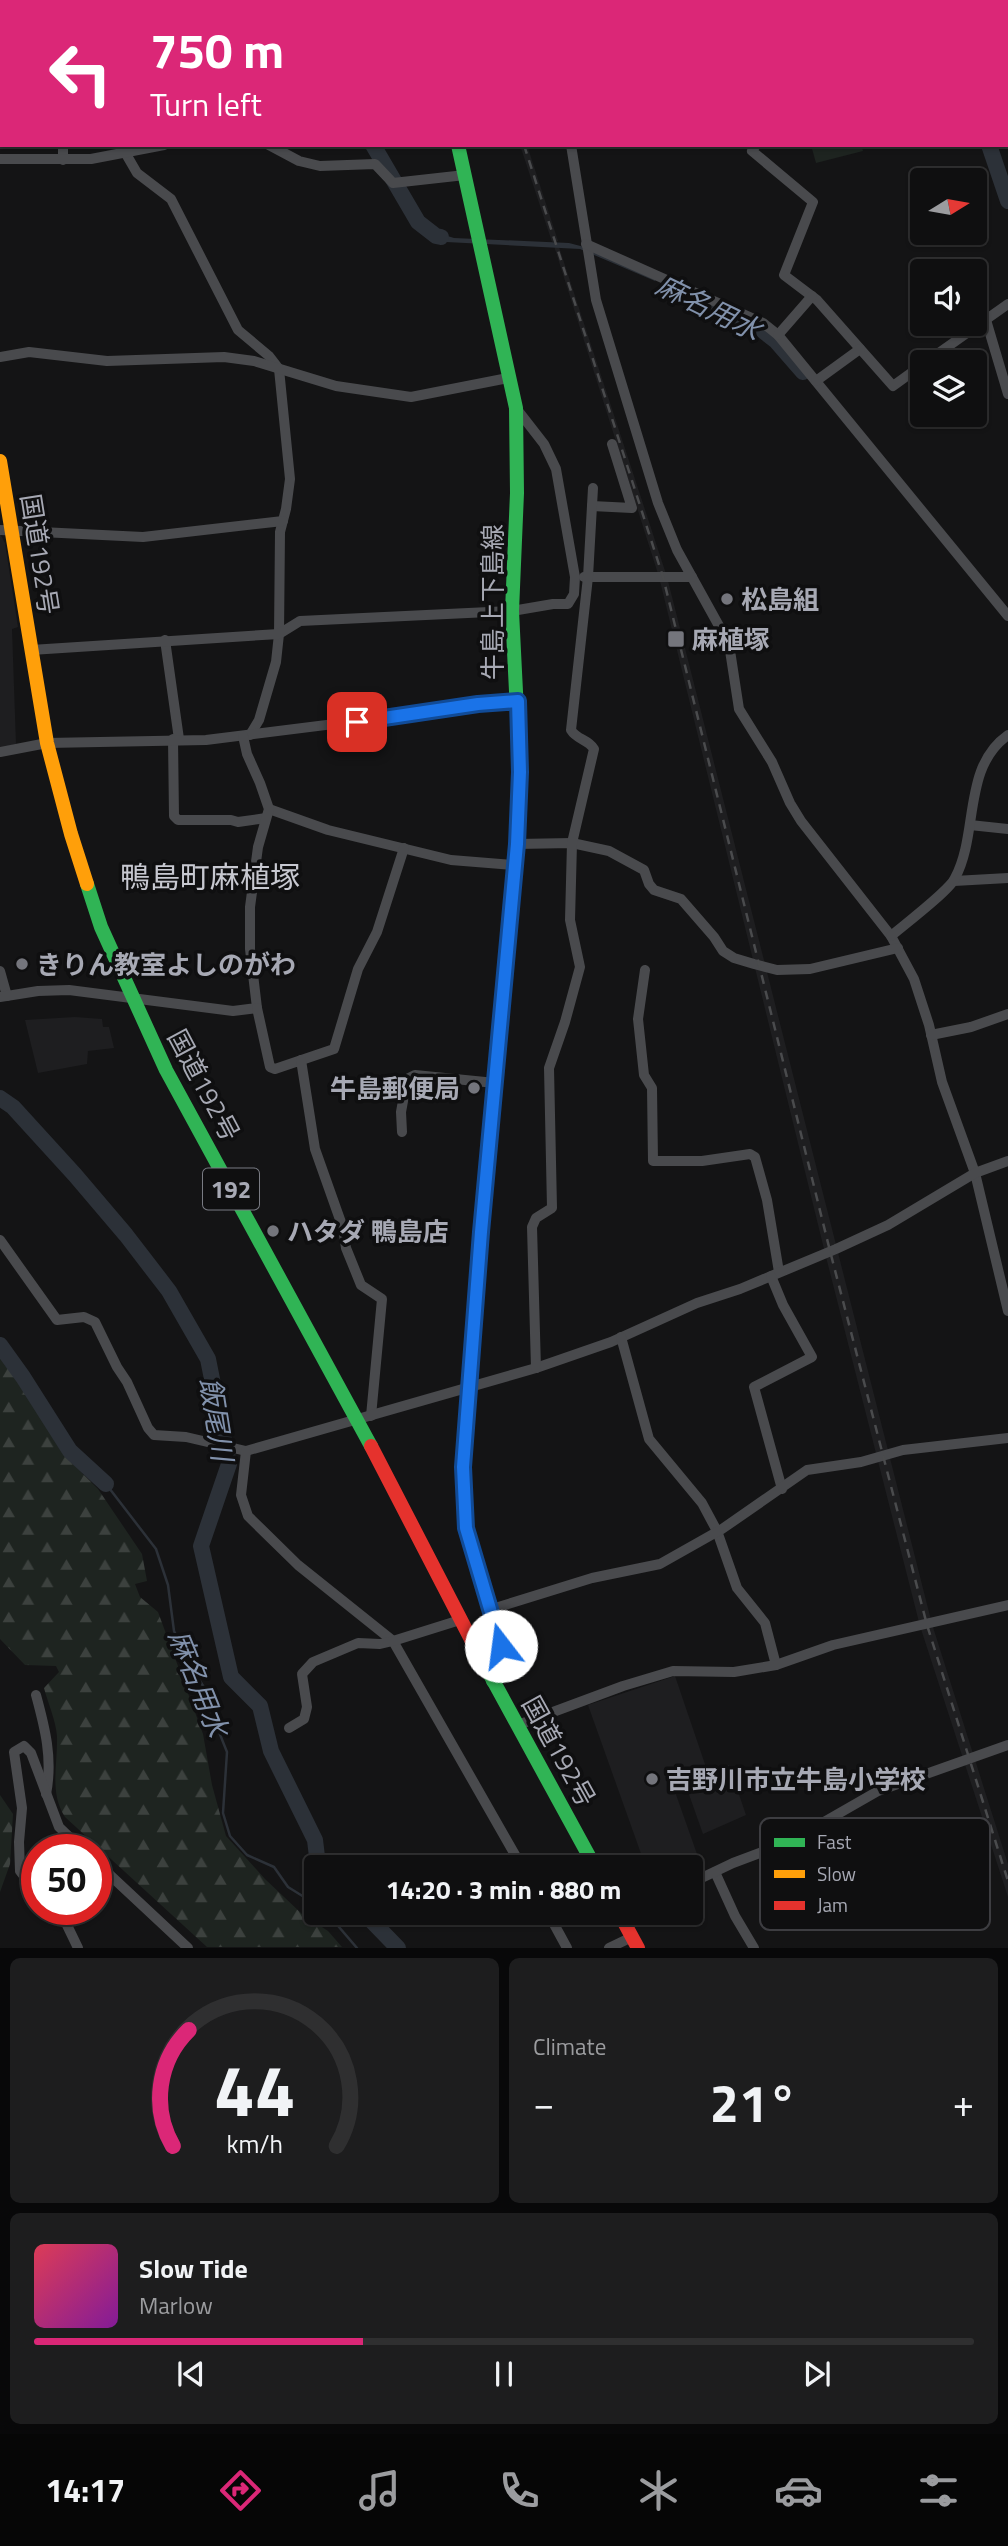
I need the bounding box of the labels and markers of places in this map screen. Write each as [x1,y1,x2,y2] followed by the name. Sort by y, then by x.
[741,580,819,619] place label: 松島組
[719,591,735,607] marker: 松島組
[692,620,770,659] place label: 麻植塚
[666,629,686,649] marker: 麻植塚
[327,692,387,752] pin
[36,945,296,984] place label: きりん教室よしのがわ
[14,956,30,972] marker: きりん教室よしのがわ
[330,1069,460,1108] place label: 牛島郵便局
[466,1080,482,1096] marker: 牛島郵便局
[287,1212,449,1251] place label: ハタダ 鴨島店
[265,1223,281,1239] marker: ハタダ 鴨島店
[666,1760,926,1799] place label: 吉野川市立牛島小学校
[644,1771,660,1787] marker: 吉野川市立牛島小学校

